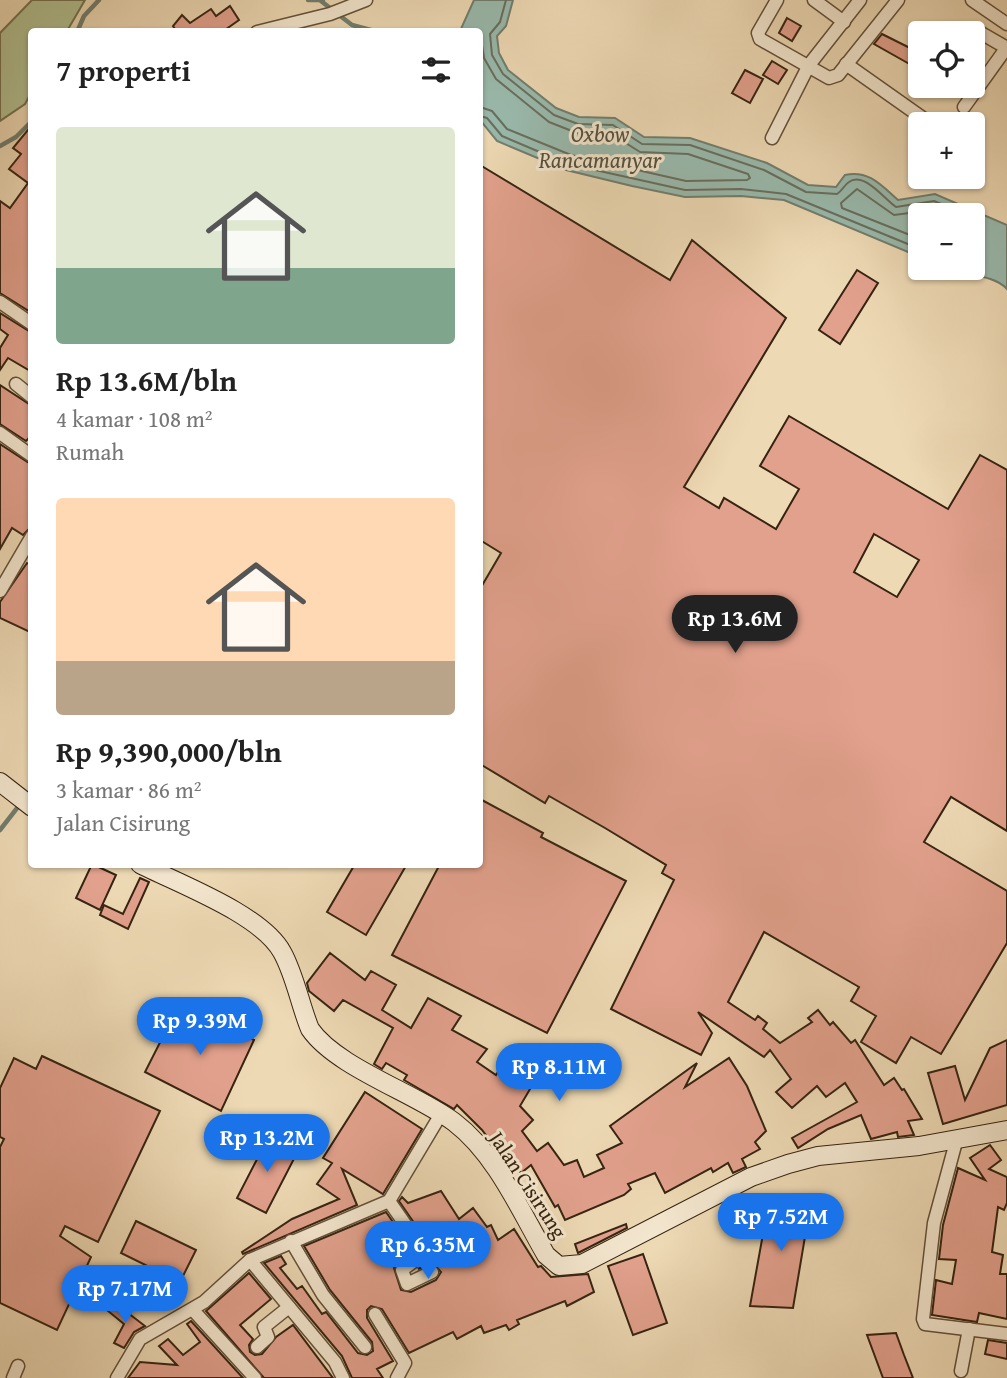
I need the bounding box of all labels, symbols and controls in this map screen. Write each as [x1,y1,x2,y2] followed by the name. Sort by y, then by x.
[908,21,985,280] map controls
[908,21,985,98] button: locate
[56,48,191,92] text: 7 properti
[417,51,455,89] icon: filters
[908,112,985,189] button: +
[538,117,663,176] water label: Oxbow Rancamanyar
[193,173,319,299] icon: home
[908,203,985,280] button: −
[56,358,237,402] text: Rp 13.6M/bln
[56,402,213,435] text: 4 kamar · 108 m²
[56,435,124,468] text: Rumah
[193,544,319,670] icon: home
[663,596,807,655] pin: Rp 13.6M
[688,601,782,634] text: Rp 13.6M
[56,729,282,773] text: Rp 9,390,000/bln
[56,773,202,806] text: 3 kamar · 86 m²
[56,806,190,839] text: Jalan Cisirung
[128,998,272,1057] pin: Rp 9.39M
[153,1003,247,1036] text: Rp 9.39M
[487,1044,631,1103] pin: Rp 8.11M
[512,1049,606,1082] text: Rp 8.11M
[195,1114,339,1174] pin: Rp 13.2M
[220,1120,314,1153] text: Rp 13.2M
[480,1122,575,1245] street label: Jalan Cisirung
[709,1194,853,1253] pin: Rp 7.52M
[734,1199,828,1232] text: Rp 7.52M
[356,1222,500,1281] pin: Rp 6.35M
[381,1227,475,1260] text: Rp 6.35M
[53,1266,197,1325] pin: Rp 7.17M
[78,1271,172,1304] text: Rp 7.17M

